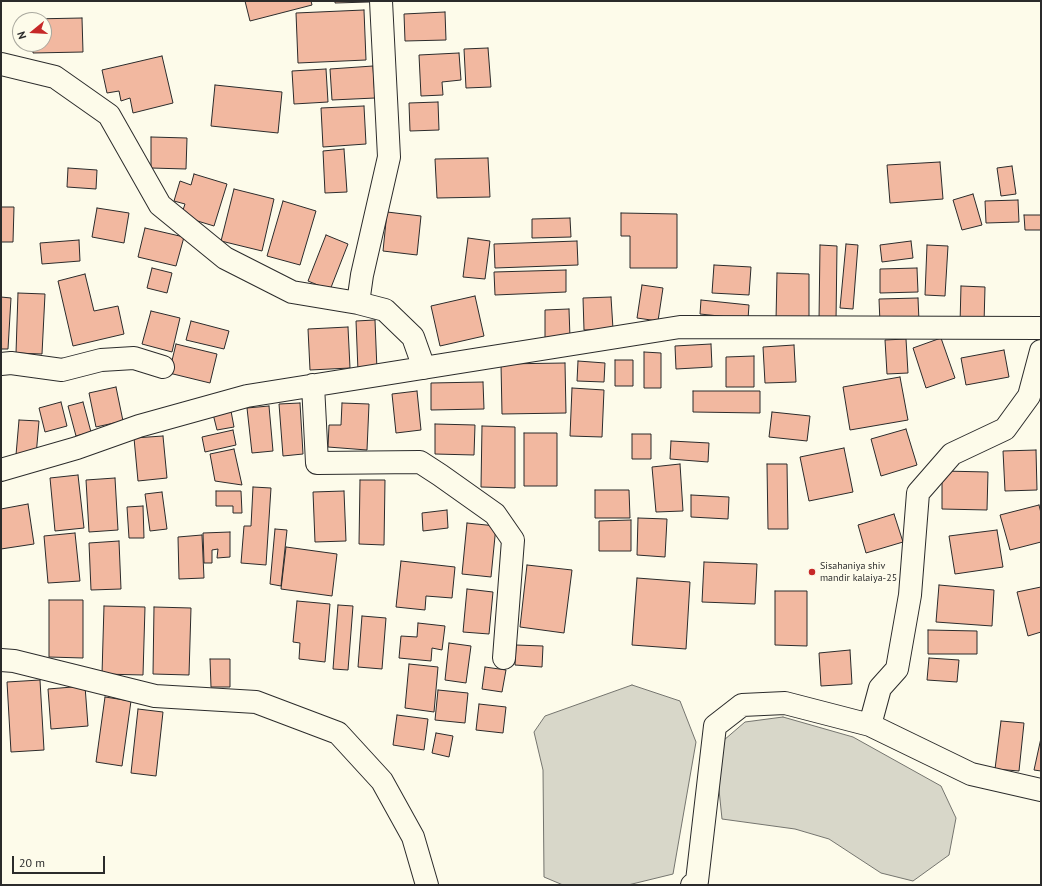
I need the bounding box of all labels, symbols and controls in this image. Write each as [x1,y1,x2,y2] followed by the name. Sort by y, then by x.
[12,12,52,52] north arrow
[14,30,29,41] text: N
[820,560,897,584] place label: Sisahaniya shiv mandir kalaiya-25
[807,567,817,577] marker: Sisahaniya shiv mandir kalaiya-25
[14,848,107,874] scale bar
[19,855,45,870] text: 20 m

